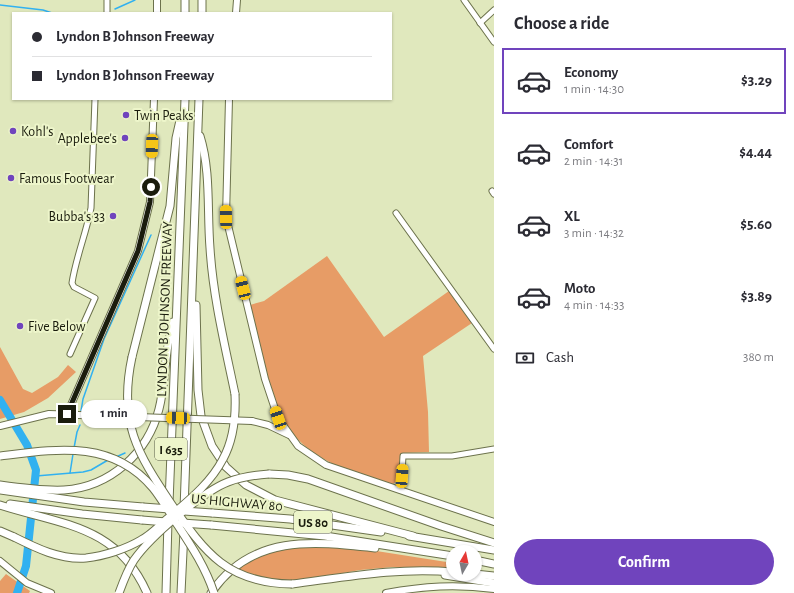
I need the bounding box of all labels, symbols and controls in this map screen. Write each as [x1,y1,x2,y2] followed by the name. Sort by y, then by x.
[514,15,609,33] text: Choose a ride
[56,29,214,44] text: Lyndon B Johnson Freeway
[516,63,552,99] icon: car
[564,65,618,80] text: Economy
[56,68,214,83] text: Lyndon B Johnson Freeway
[741,73,772,88] text: $3.29
[564,83,624,96] text: 1 min · 14:30
[134,109,193,123] place label: Twin Peaks
[121,110,131,120] marker: Twin Peaks
[21,125,53,139] place label: Kohl's
[8,126,18,136] marker: Kohl's
[58,132,117,146] place label: Applebee's
[120,133,130,143] marker: Applebee's
[146,134,158,158] car
[516,135,552,171] icon: car
[564,137,613,152] text: Comfort
[739,145,772,160] text: $4.44
[564,155,623,168] text: 2 min · 14:31
[19,172,115,186] place label: Famous Footwear
[6,173,16,183] marker: Famous Footwear
[142,178,160,196] route start
[220,205,232,229] car
[516,207,552,243] icon: car
[564,209,580,224] text: XL
[48,210,105,224] place label: Bubba's 33
[108,211,118,221] marker: Bubba's 33
[740,217,772,232] text: $5.60
[155,220,175,397] street label: LYNDON B JOHNSON FREEWAY
[564,227,624,240] text: 3 min · 14:32
[234,275,252,301] car
[516,279,552,315] icon: car
[564,281,596,296] text: Moto
[741,289,772,304] text: $3.89
[564,299,624,312] text: 4 min · 14:33
[28,320,86,334] place label: Five Below
[15,321,25,331] marker: Five Below
[514,347,536,369] icon: cash
[546,350,574,365] text: Cash
[743,351,774,364] text: 380 m
[81,400,147,428] callout: 1 min
[58,405,76,423] route end
[268,405,288,431] car
[100,407,128,420] text: 1 min
[166,412,190,424] car
[155,438,187,460] road number: I 635
[395,464,409,488] car
[191,492,283,514] street label: US HIGHWAY 80
[294,511,332,533] road number: US 80
[514,539,774,585] button: Confirm
[446,545,482,581] north arrow
[446,545,482,581] map controls

